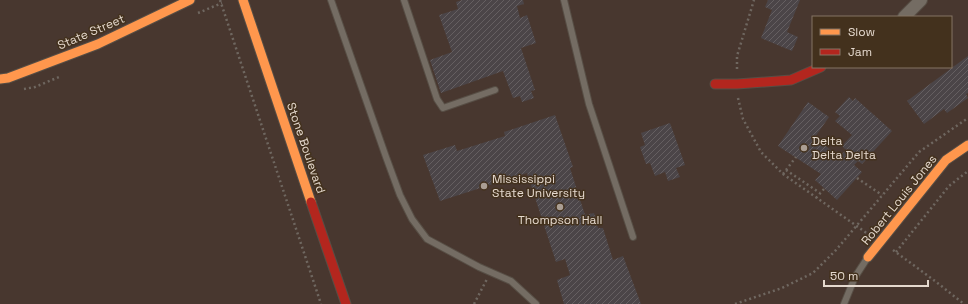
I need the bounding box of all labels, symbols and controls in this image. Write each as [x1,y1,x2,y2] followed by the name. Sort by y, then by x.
[55,11,127,53] street label: State Street
[812,16,952,68] legend
[848,24,875,40] text: Slow
[848,44,872,60] text: Jam
[283,100,329,196] street label: Stone Boulevard
[812,133,876,163] place label: Delta Delta Delta
[799,143,809,153] marker: Delta Delta Delta
[858,152,940,248] street label: Robert Louis Jones
[492,171,585,201] place label: Mississippi State University
[479,181,489,191] marker: Mississippi State University
[555,202,565,212] marker: Thompson Hall
[518,212,602,228] place label: Thompson Hall
[824,262,928,288] scale bar
[830,268,858,284] text: 50 m

